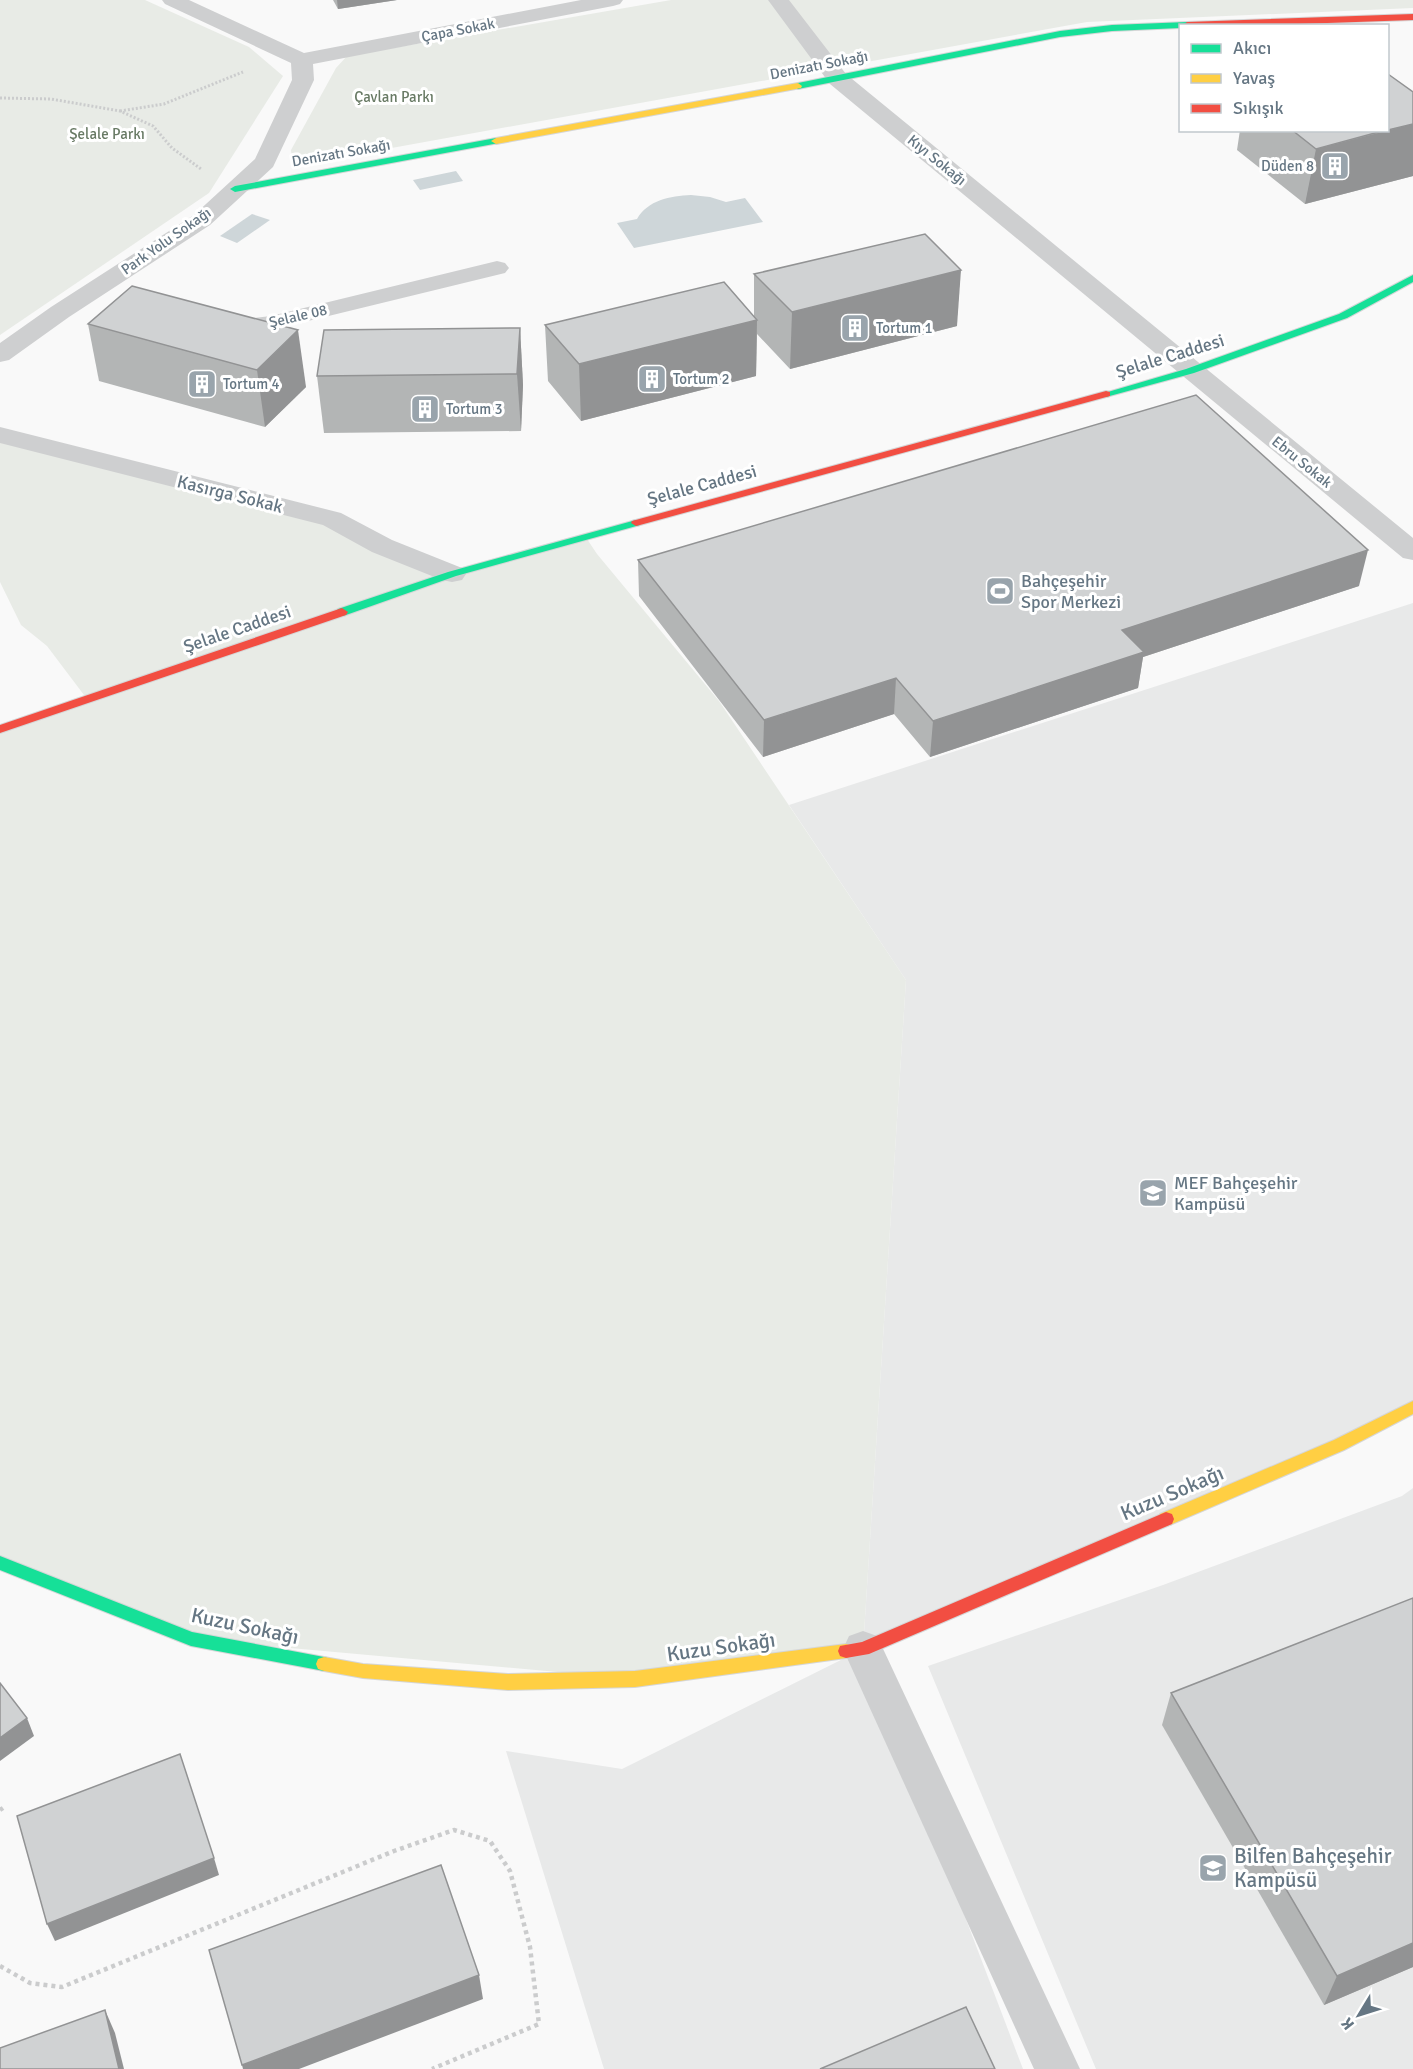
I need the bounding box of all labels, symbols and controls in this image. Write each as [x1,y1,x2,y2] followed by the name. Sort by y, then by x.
[420,14,497,46] street label: Çapa Sokak
[1179,24,1389,132] legend
[1233,37,1271,59] text: Akıcı
[768,47,870,83] street label: Denizatı Sokağı
[1233,67,1275,89] text: Yavaş
[354,88,434,106] park label: Çavlan Parkı
[1233,97,1283,119] text: Sıkışık
[69,125,145,143] park label: Şelale Parkı
[904,131,970,189] street label: Kıyı Sokağı
[290,135,392,171] street label: Denizatı Sokağı
[1319,150,1351,182] building icon: Düden 8
[1261,157,1314,175] place label: Düden 8
[118,203,214,279] street label: Park Yolu Sokağı
[267,301,329,331] street label: Şelale 08
[839,312,871,344] building icon: Tortum 1
[876,319,933,337] place label: Tortum 1
[1113,329,1227,383] street label: Şelale Caddesi
[636,363,668,395] building icon: Tortum 2
[186,368,218,400] building icon: Tortum 4
[673,370,730,388] place label: Tortum 2
[223,375,280,393] place label: Tortum 4
[409,393,441,425] building icon: Tortum 3
[446,400,503,418] place label: Tortum 3
[1268,432,1336,492] street label: Ebru Sokak
[645,460,759,510] street label: Şelale Caddesi
[175,470,285,518] street label: Kasırga Sokak
[1021,570,1121,613] place label: Bahçeşehir Spor Merkezi
[984,575,1016,607] sports icon: Bahçeşehir Spor Merkezi
[180,600,294,658] street label: Şelale Caddesi
[1174,1172,1298,1215] place label: MEF Bahçeşehir Kampüsü
[1137,1177,1169,1209] school or university icon: MEF Bahçeşehir Kampüsü
[1116,1460,1228,1526] street label: Kuzu Sokağı
[189,1602,301,1650] street label: Kuzu Sokağı
[665,1627,777,1667] street label: Kuzu Sokağı
[1234,1843,1392,1893] place label: Bilfen Bahçeşehir Kampüsü
[1197,1852,1229,1884] school or university icon: Bilfen Bahçeşehir Kampüsü
[1329,1985,1389,2045] north arrow
[1337,2013,1359,2034] text: K

